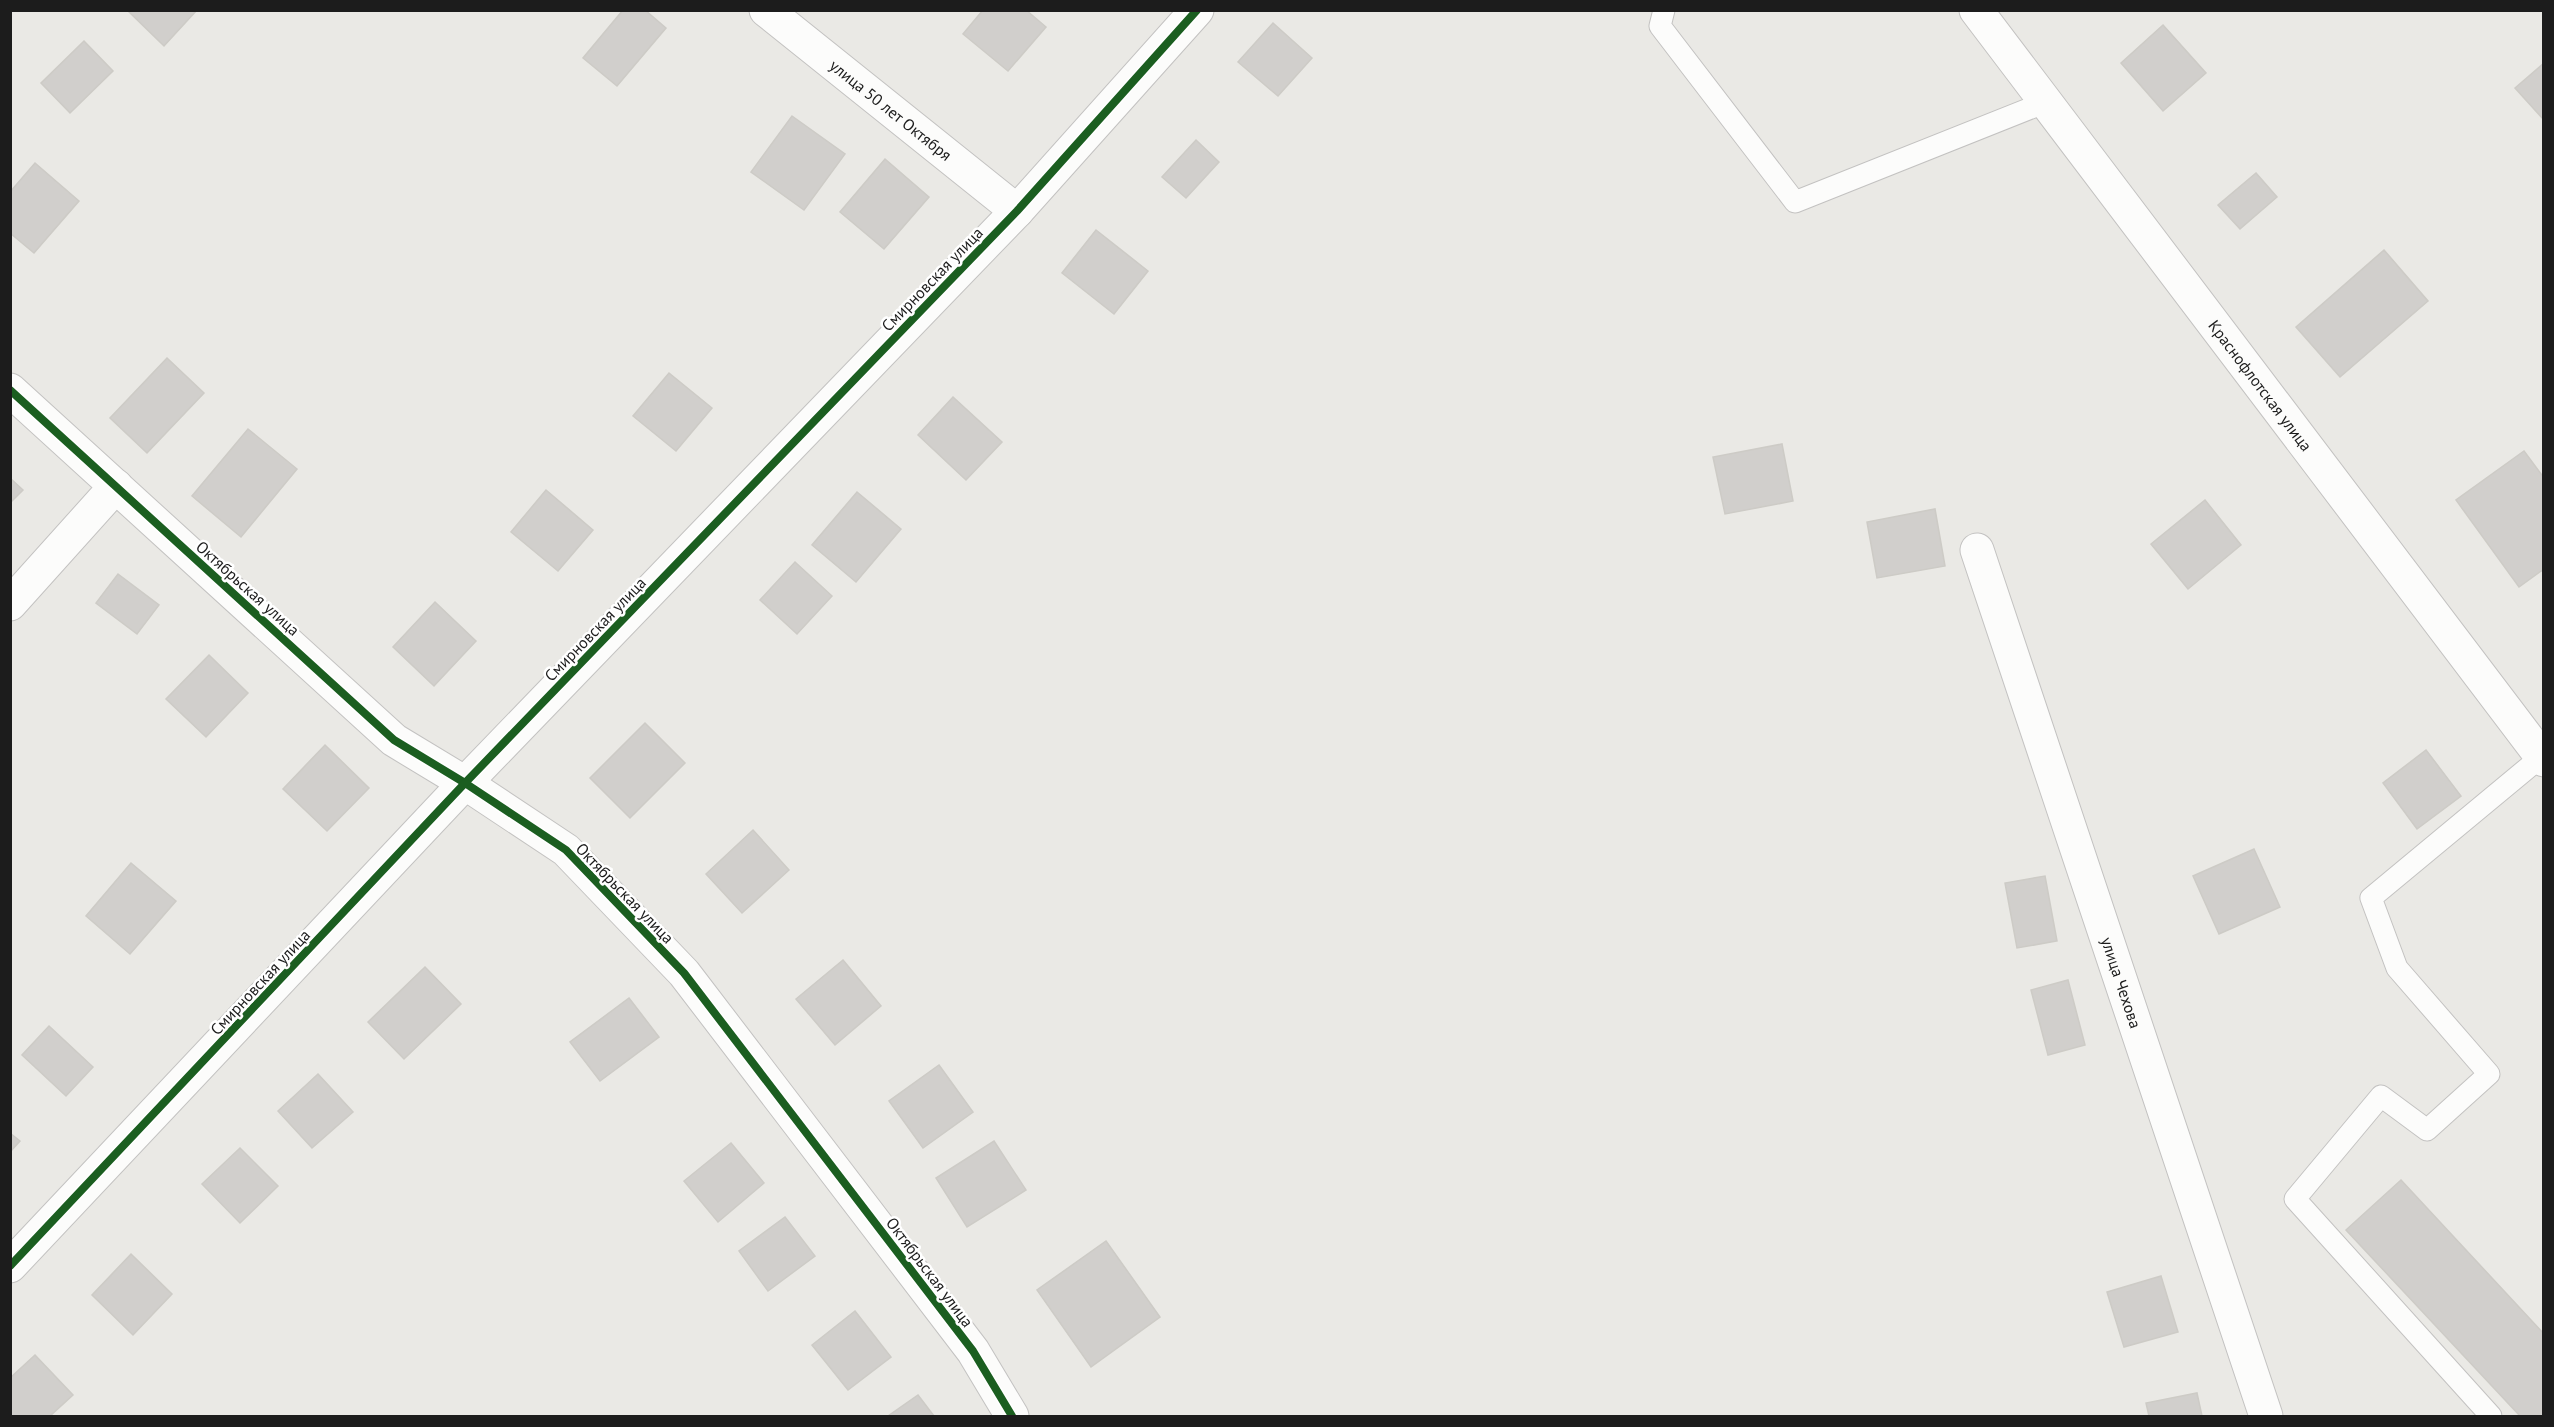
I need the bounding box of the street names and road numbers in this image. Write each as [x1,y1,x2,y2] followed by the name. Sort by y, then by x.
[826,55,956,165] street label: улица 50 лет Октября
[877,223,987,335] street label: Смирновская улица
[2204,316,2317,455] street label: Краснофлотская улица
[192,536,304,640] street label: Октябрьская улица
[540,573,650,685] street label: Смирновская улица
[572,838,678,948] street label: Октябрьская улица
[206,925,314,1039] street label: Смирновская улица
[2097,934,2146,1031] street label: улица Чехова
[882,1213,978,1331] street label: Октябрьская улица

